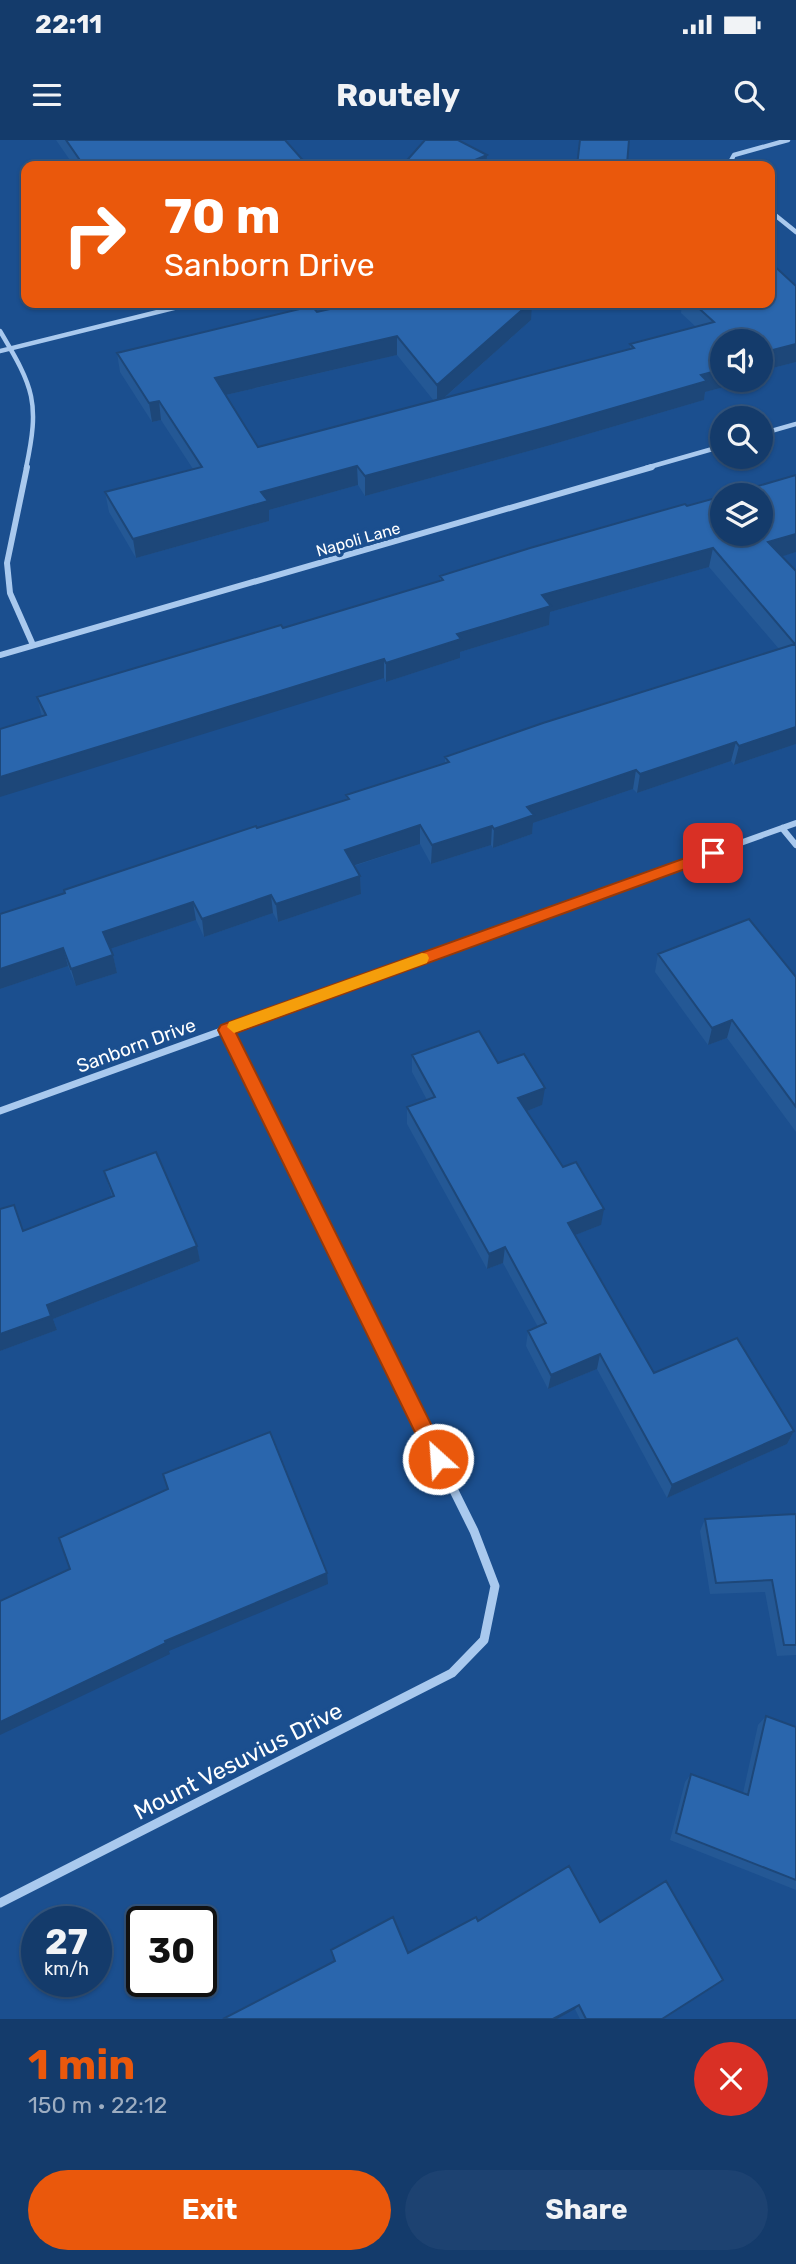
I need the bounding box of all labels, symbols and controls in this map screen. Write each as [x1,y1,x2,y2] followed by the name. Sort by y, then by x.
[35,9,102,40] text: 22:11
[28,76,66,114] icon: menu
[336,76,460,114] text: Routely
[730,76,768,114] icon: search
[164,187,281,245] text: 70 m
[49,189,140,280] icon: right
[164,246,375,284] text: Sanborn Drive
[710,329,773,546] map controls
[710,329,773,392] button: sound
[710,406,773,469] button: search
[710,483,773,546] button: layers
[314,518,403,561] street label: Napoli Lane
[683,823,743,883] pin
[694,834,732,872] icon: arrive
[73,1013,199,1078] street label: Sanborn Drive
[401,1422,475,1496] position arrow
[129,1696,347,1826] street label: Mount Vesuvius Drive
[126,1906,217,1997] speed limit sign: 30
[45,1921,88,1963] text: 27
[44,1958,89,1980] text: km/h
[28,2040,135,2090] text: 1 min
[694,2042,768,2116] button: close
[28,2091,167,2119] text: 150 m · 22:12
[28,2170,391,2250] button: Exit
[405,2170,768,2250] button: Share

